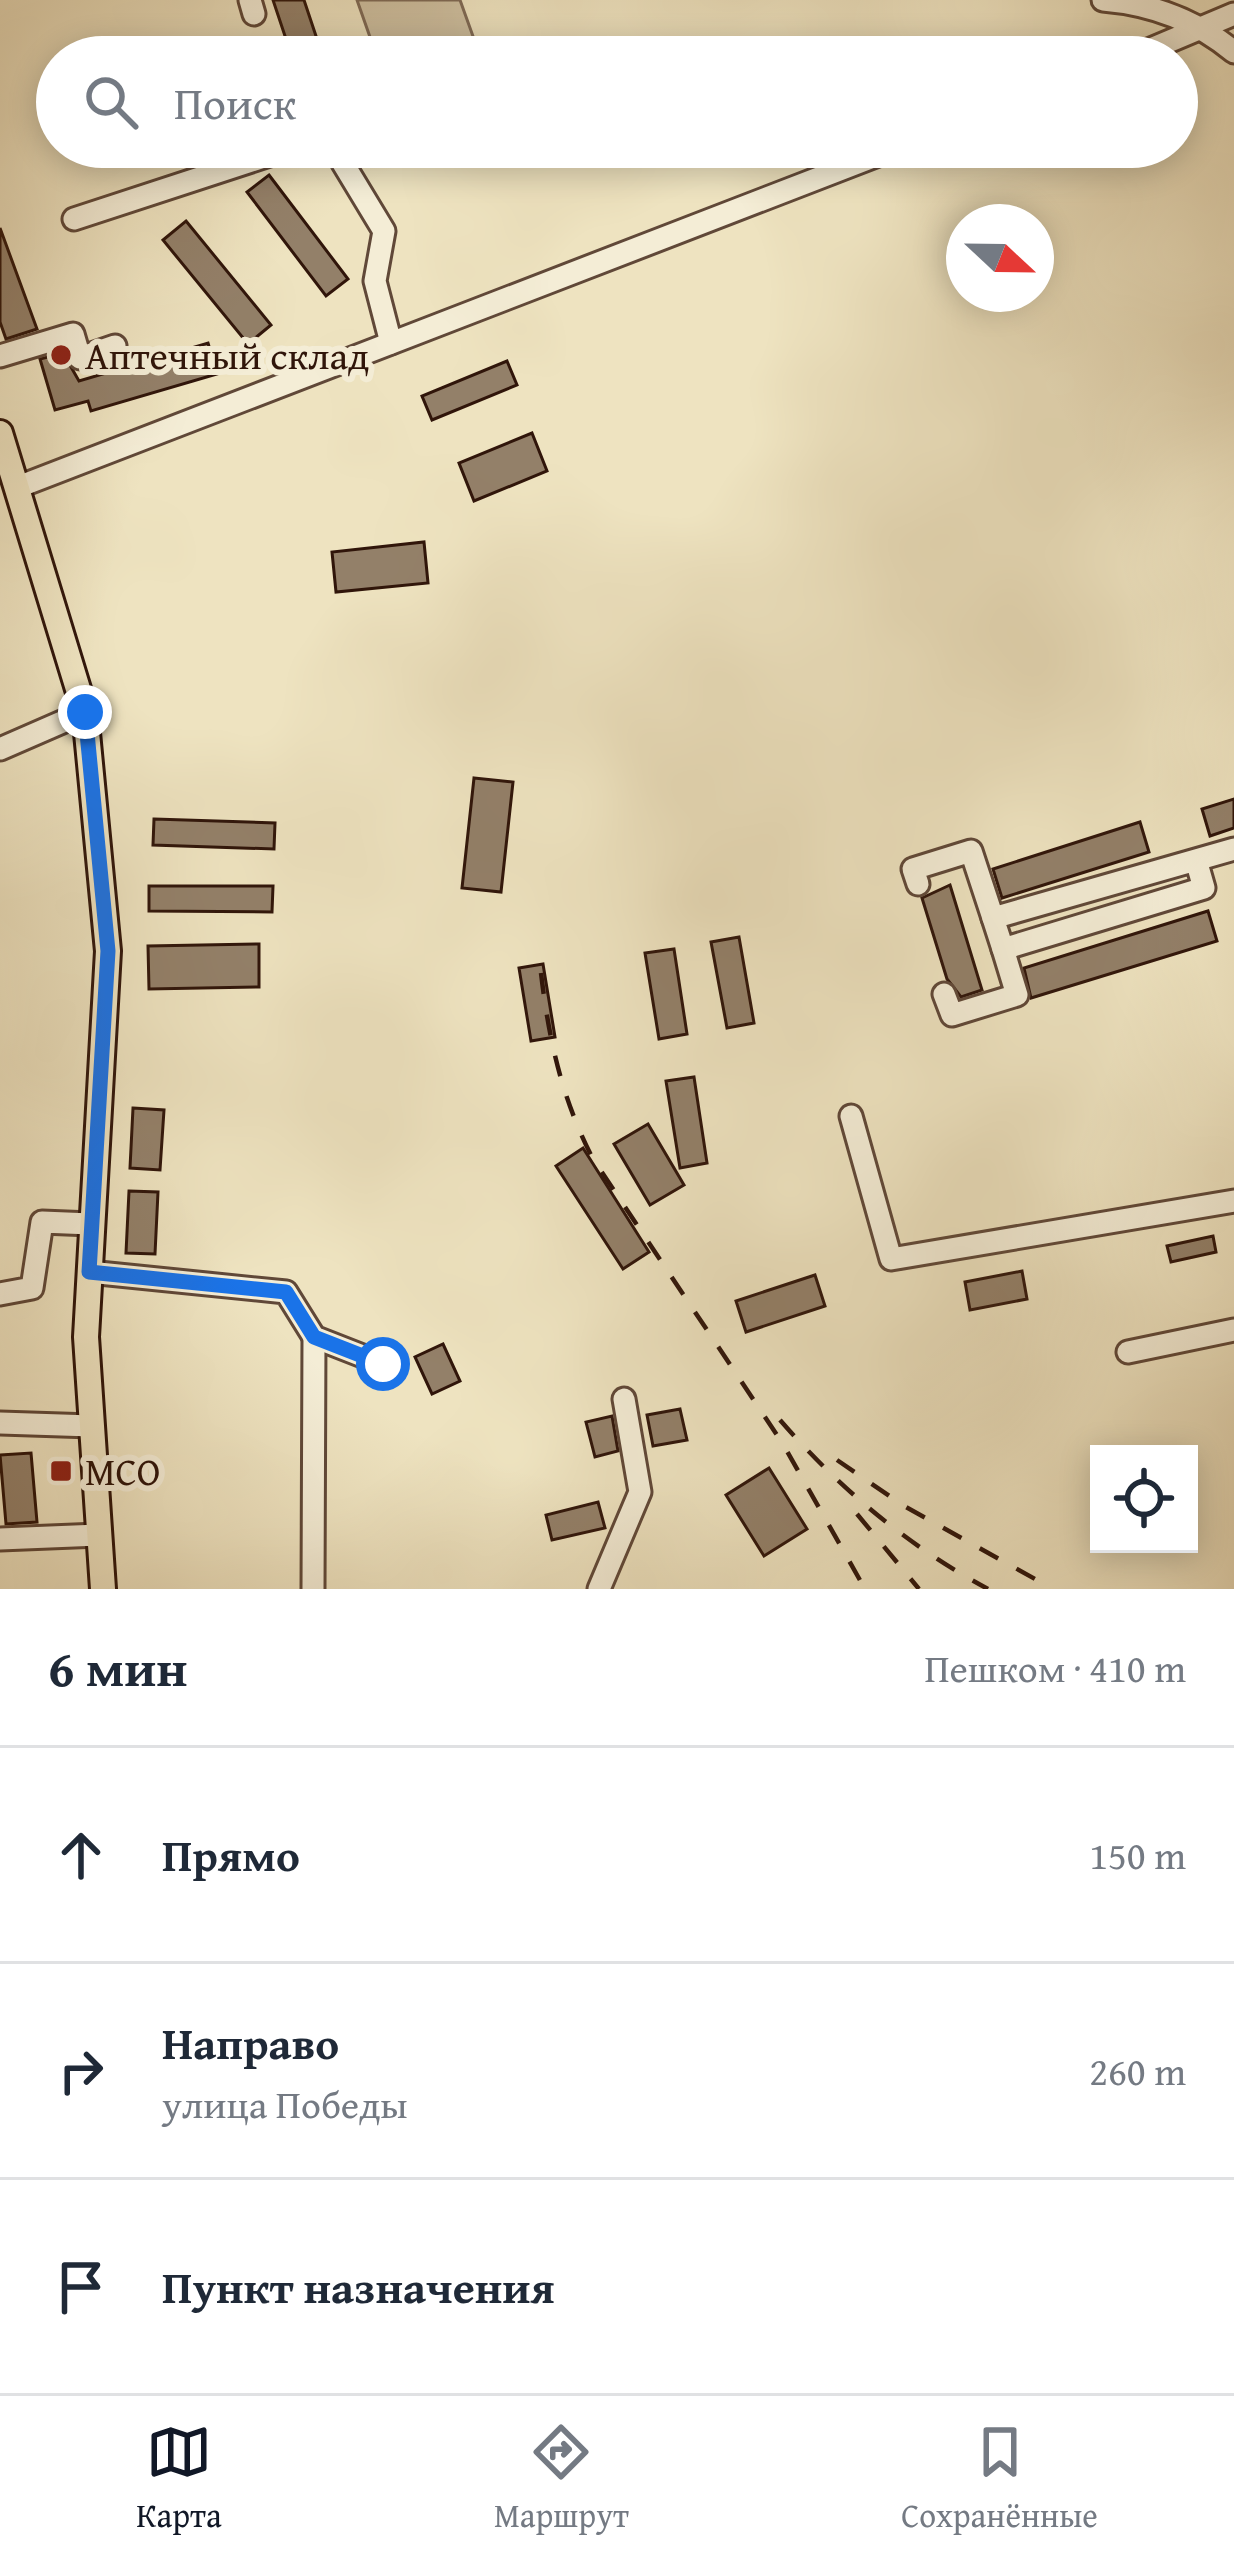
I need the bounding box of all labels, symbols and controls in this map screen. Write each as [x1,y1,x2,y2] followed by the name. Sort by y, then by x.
[36,36,1198,168] search box
[78,69,144,135] icon: search
[174,70,296,135] text: Поиск
[946,204,1054,312] north arrow
[85,326,369,383] place label: Аптечный склад
[48,342,74,368] marker: Аптечный склад
[58,685,112,739] route end
[356,1337,410,1391] route start
[85,1442,161,1499] place label: МСО
[1090,1445,1198,1553] map controls
[1090,1445,1198,1553] button: locate
[48,1458,74,1484] marker: МСО
[48,1630,187,1705] text: 6 мин
[924,1639,1186,1696] text: Пешком · 410 m
[48,1822,114,1888] icon: ahead
[162,1822,300,1887] text: Прямо
[1089,1826,1186,1883] text: 150 m
[162,2010,339,2075] text: Направо
[48,2038,114,2104] icon: right
[1089,2042,1186,2099] text: 260 m
[162,2075,408,2132] text: улица Победы
[48,2254,114,2320] icon: arrive
[162,2254,555,2319] text: Пункт назначения
[136,2419,222,2539] tab: Карта
[494,2419,629,2539] tab: Маршрут
[901,2419,1098,2539] tab: Сохранённые

